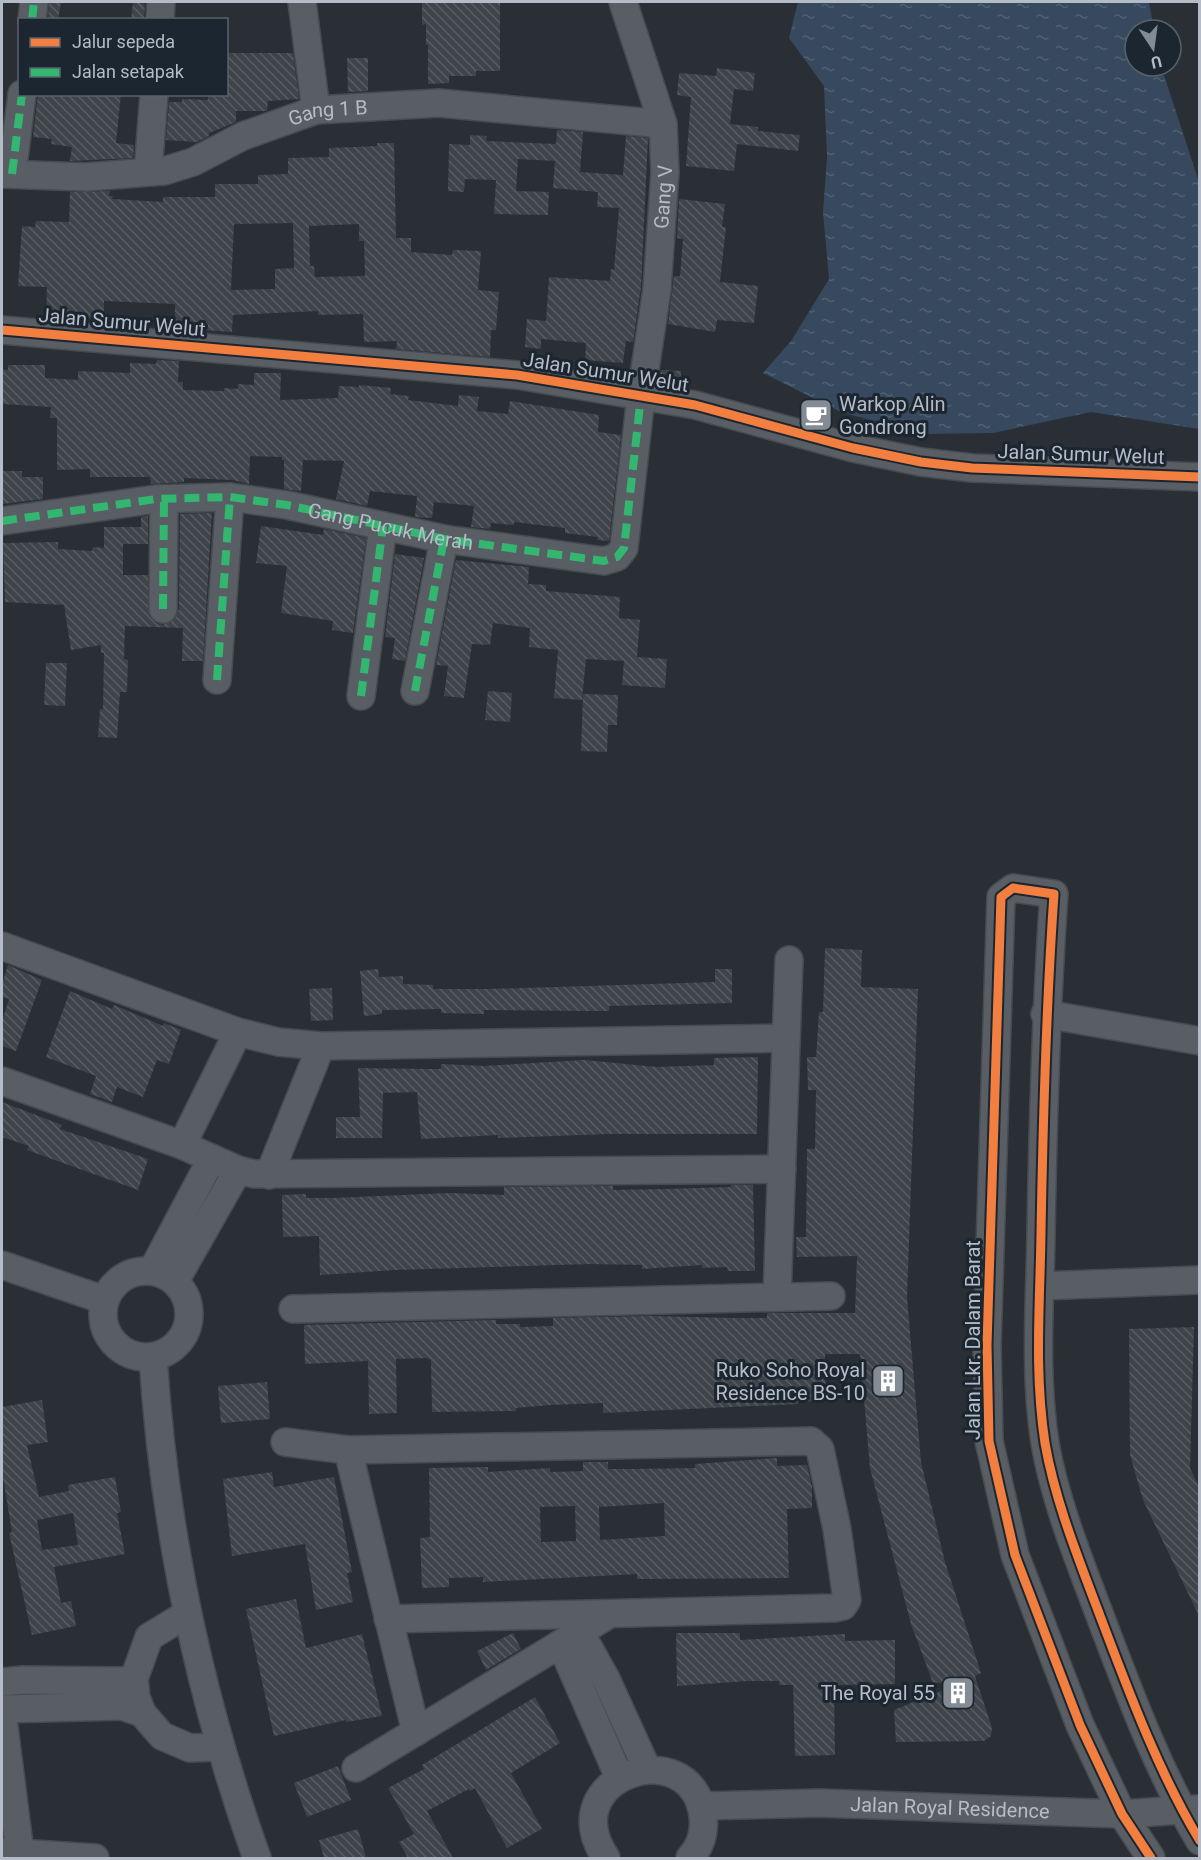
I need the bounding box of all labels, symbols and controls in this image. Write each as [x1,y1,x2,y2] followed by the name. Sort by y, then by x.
[18,18,228,96] legend
[1123,18,1183,78] north arrow
[72,31,175,52] text: Jalur sepeda
[1149,52,1164,73] text: U
[72,61,185,82] text: Jalan setapak
[285,95,368,131] street label: Gang 1 B
[649,164,677,230] street label: Gang V
[38,303,206,341] street label: Jalan Sumur Welut
[521,347,691,397] street label: Jalan Sumur Welut
[839,392,946,439] place label: Warkop Alin Gondrong
[798,397,834,433] cafe icon: Warkop Alin Gondrong
[997,439,1165,469] street label: Jalan Sumur Welut
[306,498,475,555] street label: Gang Pucuk Merah
[961,1240,985,1440] street label: Jalan Lkr. Dalam Barat
[716,1358,865,1405] place label: Ruko Soho Royal Residence BS-10
[870,1363,906,1399] building icon: Ruko Soho Royal Residence BS-10
[940,1675,976,1711] building icon: The Royal 55
[820,1681,935,1705] place label: The Royal 55
[850,1792,1050,1823] street label: Jalan Royal Residence

